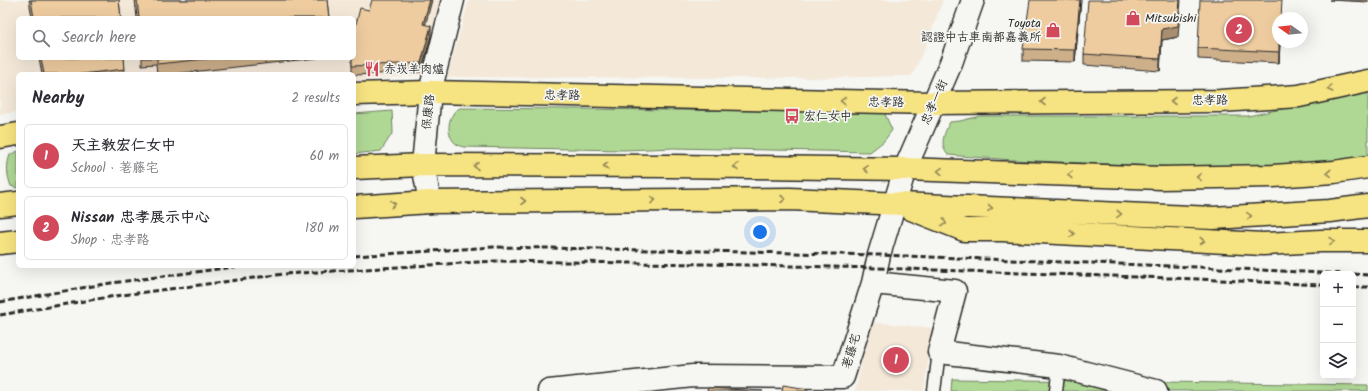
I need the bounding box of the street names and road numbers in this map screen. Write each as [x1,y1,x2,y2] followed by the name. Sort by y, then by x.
[916,76,953,128] street label: 忠孝一街
[544,86,580,105] street label: 忠孝路
[1192,91,1228,110] street label: 忠孝路
[417,93,440,131] street label: 保康路
[868,93,904,112] street label: 忠孝路
[837,331,866,371] street label: 荖藤宅

